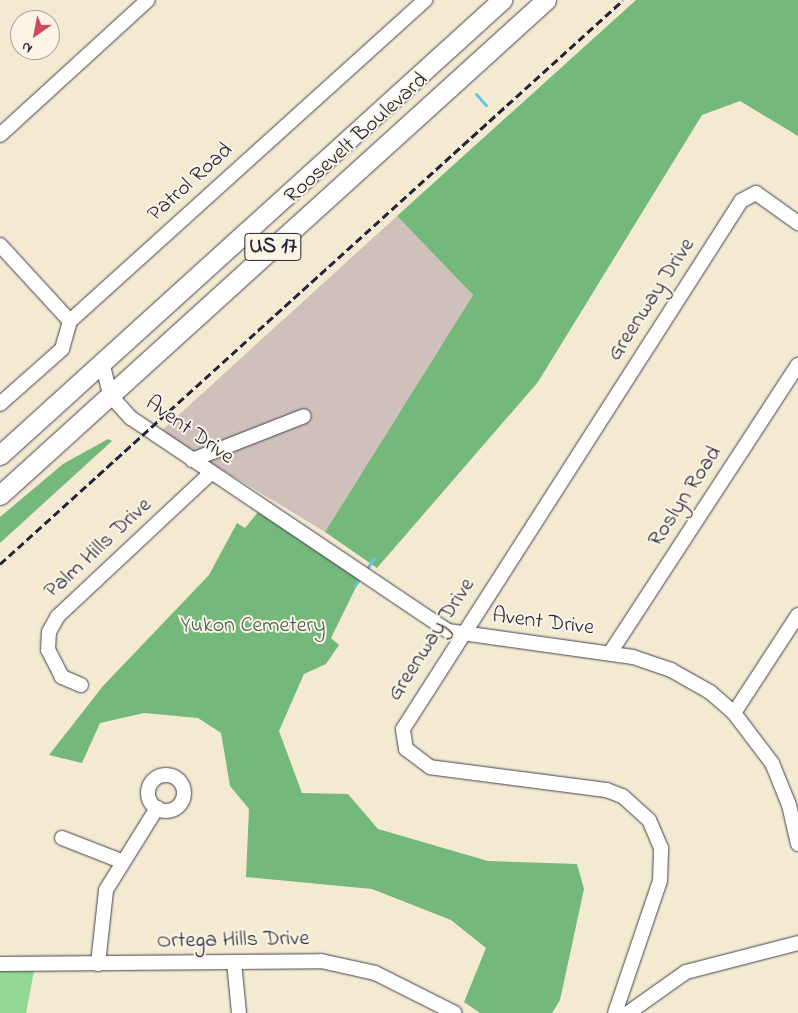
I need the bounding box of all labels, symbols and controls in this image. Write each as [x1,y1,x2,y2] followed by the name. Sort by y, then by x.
[10,10,60,60] north arrow
[17,36,37,59] text: N
[280,68,434,210] street label: Roosevelt Boulevard
[143,138,239,228] street label: Patrol Road
[244,228,302,266] road number: US 17
[602,234,702,366] street label: Greenway Drive
[140,391,238,471] street label: Avent Drive
[644,442,728,552] street label: Roslyn Road
[40,493,158,605] street label: Palm Hills Drive
[382,574,482,706] street label: Greenway Drive
[491,604,595,642] street label: Avent Drive
[180,614,326,640] park label: Yukon Cemetery
[156,926,310,956] street label: Ortega Hills Drive

